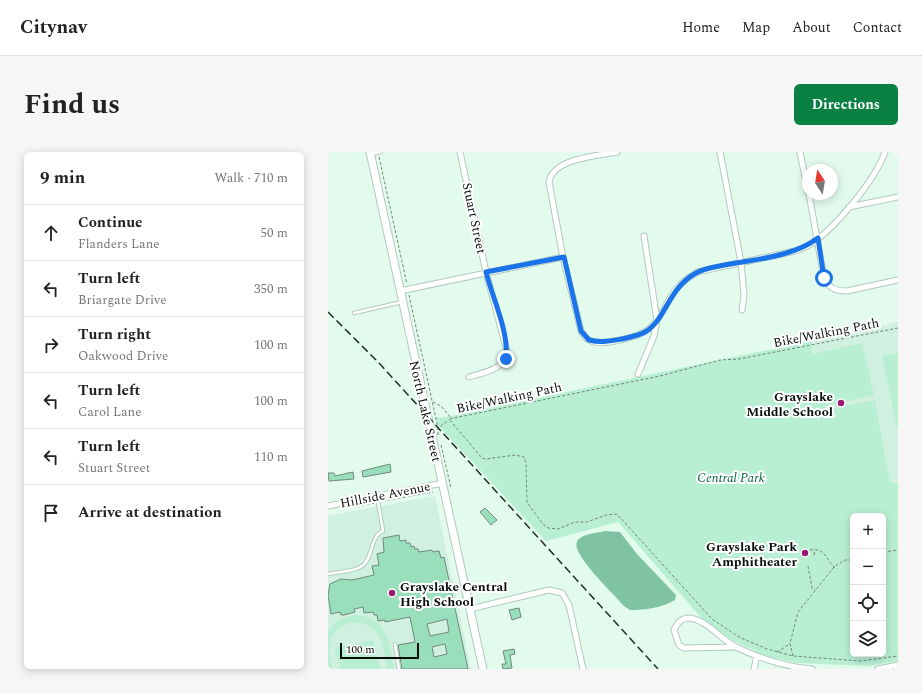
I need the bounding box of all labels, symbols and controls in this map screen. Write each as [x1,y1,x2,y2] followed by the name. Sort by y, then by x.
[20,13,87,42] text: Citynav
[682,17,720,38] text: Home
[742,17,770,38] text: Map
[792,17,831,38] text: About
[853,17,902,38] text: Contact
[24,83,120,126] text: Find us
[794,84,898,125] button: Directions
[802,164,838,200] north arrow
[40,165,85,191] text: 9 min
[214,168,288,188] text: Walk · 710 m
[457,181,491,256] street label: Stuart Street
[78,211,143,234] text: Continue
[40,222,62,244] icon: ahead
[261,223,288,243] text: 50 m
[78,234,159,254] text: Flanders Lane
[78,267,140,290] text: Turn left
[815,269,833,287] route start
[40,278,62,300] icon: left
[254,279,288,299] text: 350 m
[78,290,167,310] text: Briargate Drive
[772,313,881,353] street label: Bike/Walking Path
[78,323,151,346] text: Turn right
[40,334,62,356] icon: right
[254,335,288,355] text: 100 m
[78,346,168,366] text: Oakwood Drive
[497,350,515,368] route end
[404,359,446,464] street label: North Lake Street
[455,377,564,419] street label: Bike/Walking Path
[78,379,140,402] text: Turn left
[746,387,833,422] place label: Grayslake Middle School
[40,390,62,412] icon: left
[254,391,288,411] text: 100 m
[836,398,846,408] marker: Grayslake Middle School
[78,402,141,422] text: Carol Lane
[78,435,140,458] text: Turn left
[40,446,62,468] icon: left
[254,447,288,467] text: 110 m
[78,458,150,478] text: Stuart Street
[697,468,765,488] park label: Central Park
[338,476,432,514] street label: Hillside Avenue
[78,501,222,524] text: Arrive at destination
[40,502,62,524] icon: arrive
[850,513,886,657] map controls
[850,513,886,549] button: +
[706,537,797,572] place label: Grayslake Park Amphitheater
[800,548,810,558] marker: Grayslake Park Amphitheater
[850,549,886,585] button: −
[400,577,507,612] place label: Grayslake Central High School
[850,585,886,621] button: locate
[387,588,397,598] marker: Grayslake Central High School
[850,621,886,657] button: layers
[340,641,419,660] scale bar
[346,641,375,658] text: 100 m

